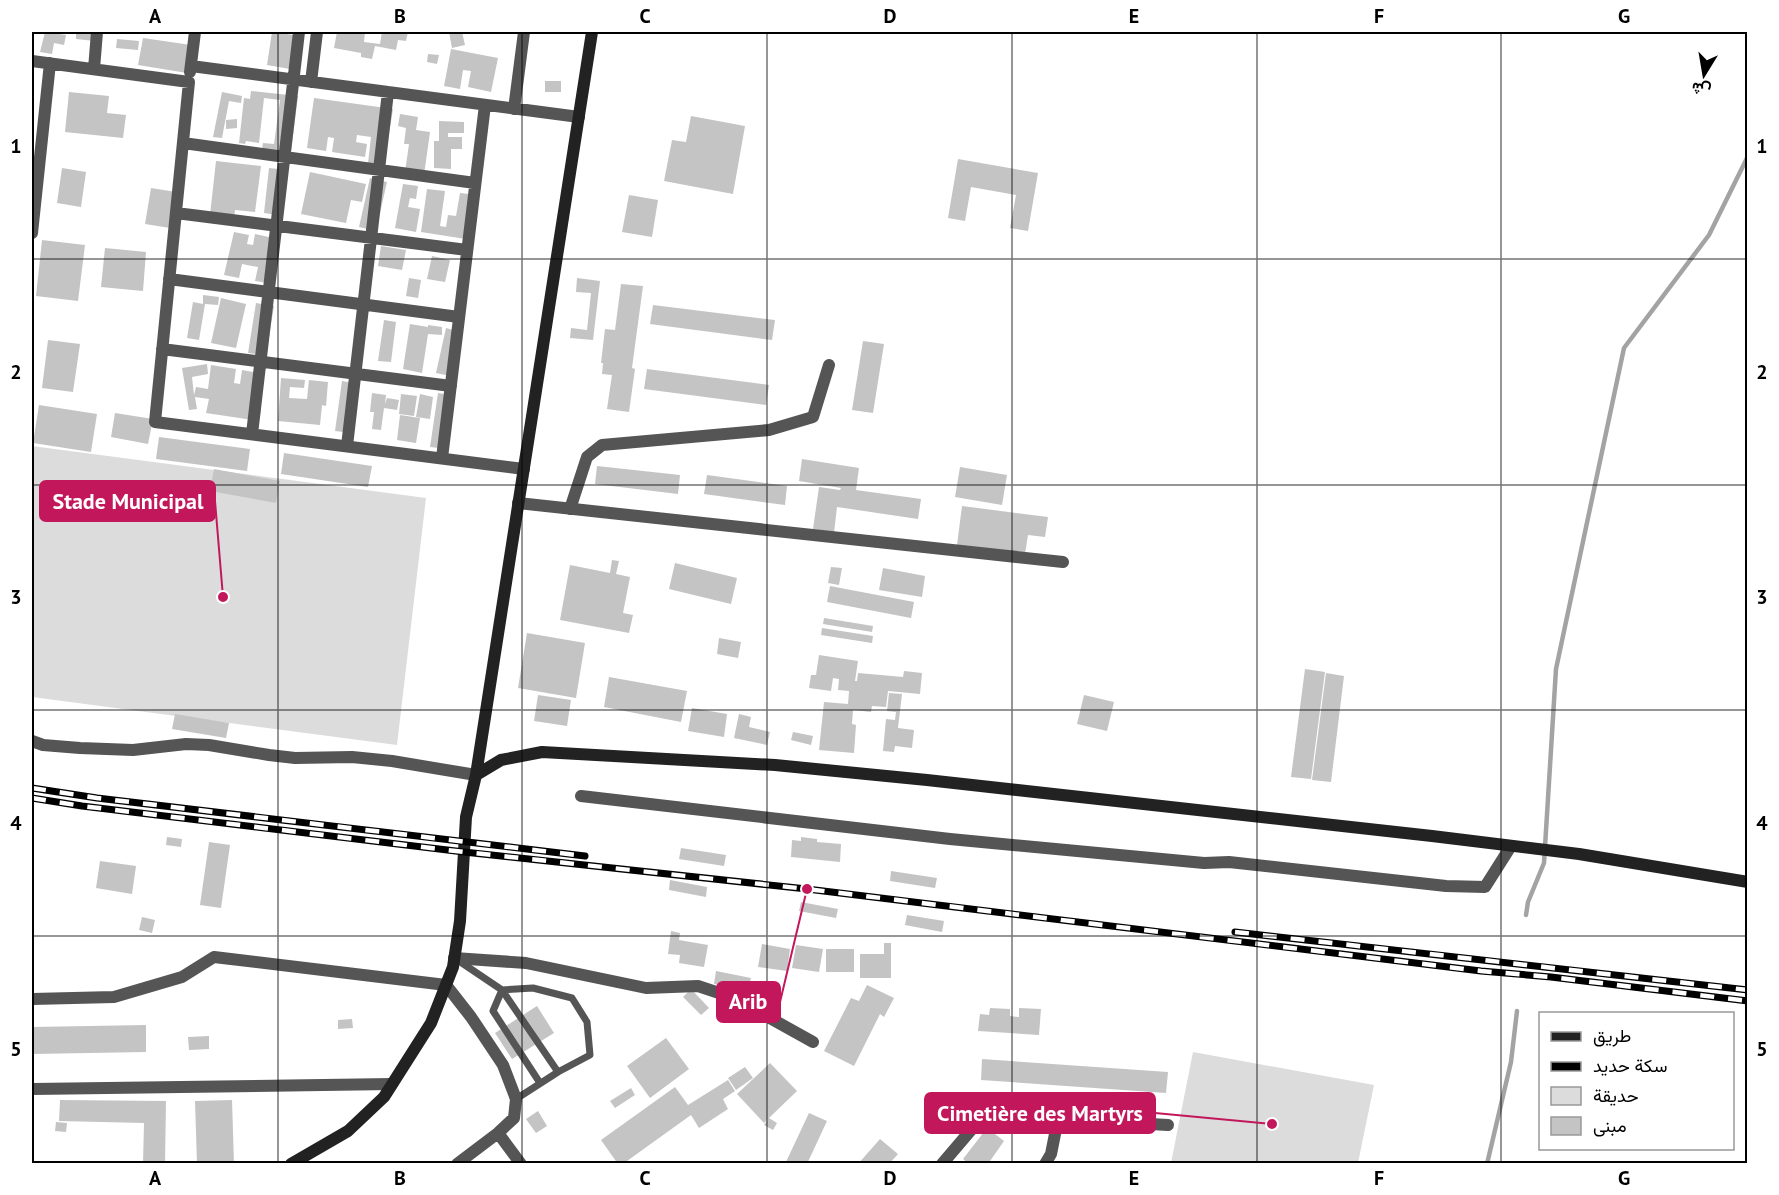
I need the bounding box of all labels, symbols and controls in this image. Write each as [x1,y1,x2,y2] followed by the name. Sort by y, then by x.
[149,3,162,29] text: A
[394,3,406,29] text: B
[639,3,651,29] text: C
[884,3,897,29] text: D
[1129,3,1139,29] text: E
[1374,3,1384,29] text: F
[1618,3,1630,29] text: G
[1674,45,1734,105] north arrow
[1690,78,1712,101] text: ش
[10,133,22,159] text: 1
[1756,133,1768,159] text: 1
[10,359,22,385] text: 2
[1756,359,1768,385] text: 2
[40,481,215,521] callout: Stade Municipal
[53,487,204,515] text: Stade Municipal
[10,584,22,610] text: 3
[1756,584,1768,610] text: 3
[10,810,22,836] text: 4
[1756,810,1768,836] text: 4
[717,982,780,1022] callout: Arib
[729,987,768,1015] text: Arib
[1539,1012,1734,1150] legend
[1593,1024,1631,1047] text: طريق
[10,1036,22,1062] text: 5
[1756,1036,1768,1062] text: 5
[1593,1054,1667,1077] text: سكة حديد
[1593,1084,1639,1107] text: حديقة
[925,1093,1155,1133] callout: Cimetière des Martyrs
[937,1099,1143,1127] text: Cimetière des Martyrs
[1593,1114,1627,1137] text: مبنى
[149,1165,162,1191] text: A
[394,1165,406,1191] text: B
[639,1165,651,1191] text: C
[884,1165,897,1191] text: D
[1129,1165,1139,1191] text: E
[1374,1165,1384,1191] text: F
[1618,1165,1630,1191] text: G

